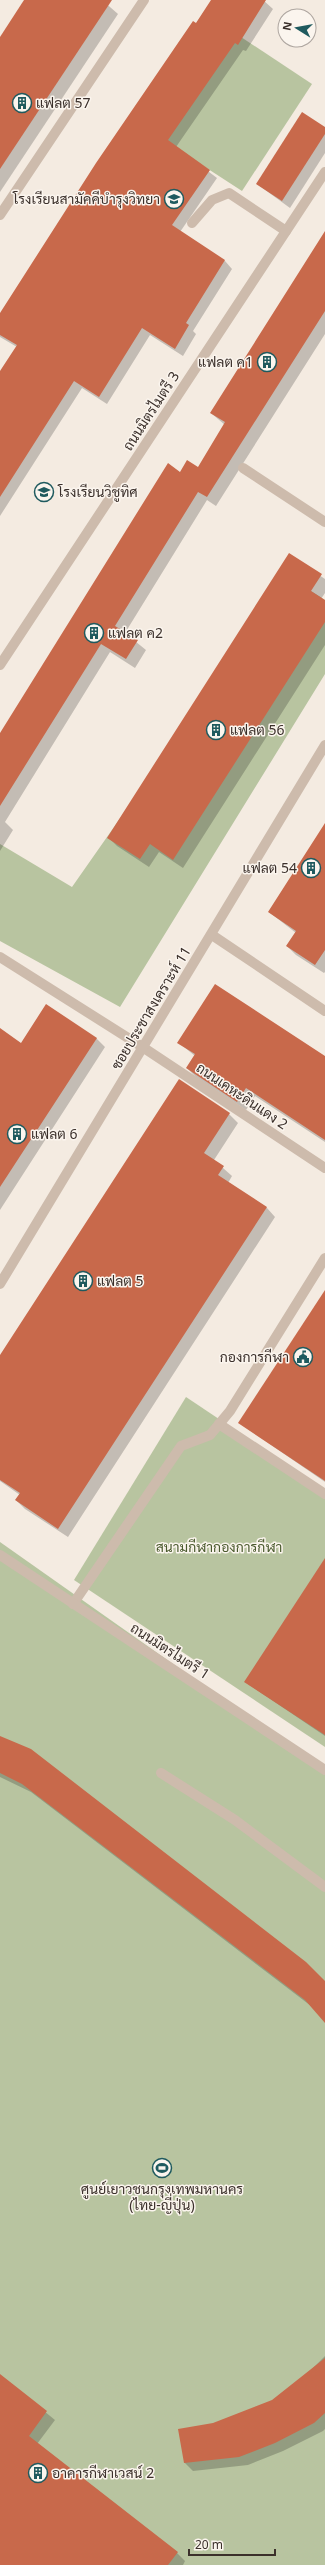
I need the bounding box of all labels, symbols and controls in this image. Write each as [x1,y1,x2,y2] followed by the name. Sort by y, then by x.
[277,8,317,48] north arrow
[278,20,295,32] text: N
[11,92,33,114] building icon: แฟลต 57
[36,93,90,112] place label: แฟลต 57
[163,188,185,210] school or university icon: โรงเรียนสามัคคีบํารุงวิทยา
[12,189,160,209] place label: โรงเรียนสามัคคีบํารุงวิทยา
[256,351,278,373] building icon: แฟลต ค1
[198,352,253,371] place label: แฟลต ค1
[118,367,183,454] street label: ถนนมิตรไมตรี 3
[33,481,55,503] school or university icon: โรงเรียนวิชูทิศ
[57,482,138,502] place label: โรงเรียนวิชูทิศ
[83,622,105,644] building icon: แฟลต ค2
[108,623,163,642] place label: แฟลต ค2
[205,719,227,741] building icon: แฟลต 56
[230,720,284,739] place label: แฟลต 56
[300,857,322,879] building icon: แฟลต 54
[243,858,297,877] place label: แฟลต 54
[106,943,195,1073] street label: ซอยประชาสงเคราะห์ 11
[193,1058,292,1133] street label: ถนนเคหะดินแดง 2
[6,1123,28,1145] building icon: แฟลต 6
[31,1124,77,1143] place label: แฟลต 6
[72,1270,94,1292] building icon: แฟลต 5
[97,1271,143,1290] place label: แฟลต 5
[292,1346,314,1368] public building icon: กองการกีฬา
[220,1347,289,1366] place label: กองการกีฬา
[156,1537,282,1556] park label: สนามกีฬากองการกีฬา
[127,1618,214,1683] street label: ถนนมิตรไมตรี 1
[151,2157,173,2179] sports icon: ศูนย์เยาวชนกรุงเทพมหานคร (ไทย-ญี่ปุ่น)
[81,2179,243,2215] place label: ศูนย์เยาวชนกรุงเทพมหานคร (ไทย-ญี่ปุ่น)
[27,2462,49,2484] building icon: อาคารกีฬาเวสน์ 2
[52,2463,154,2482] place label: อาคารกีฬาเวสน์ 2
[189,2531,275,2557] scale bar
[195,2536,223,2553] text: 20 m

